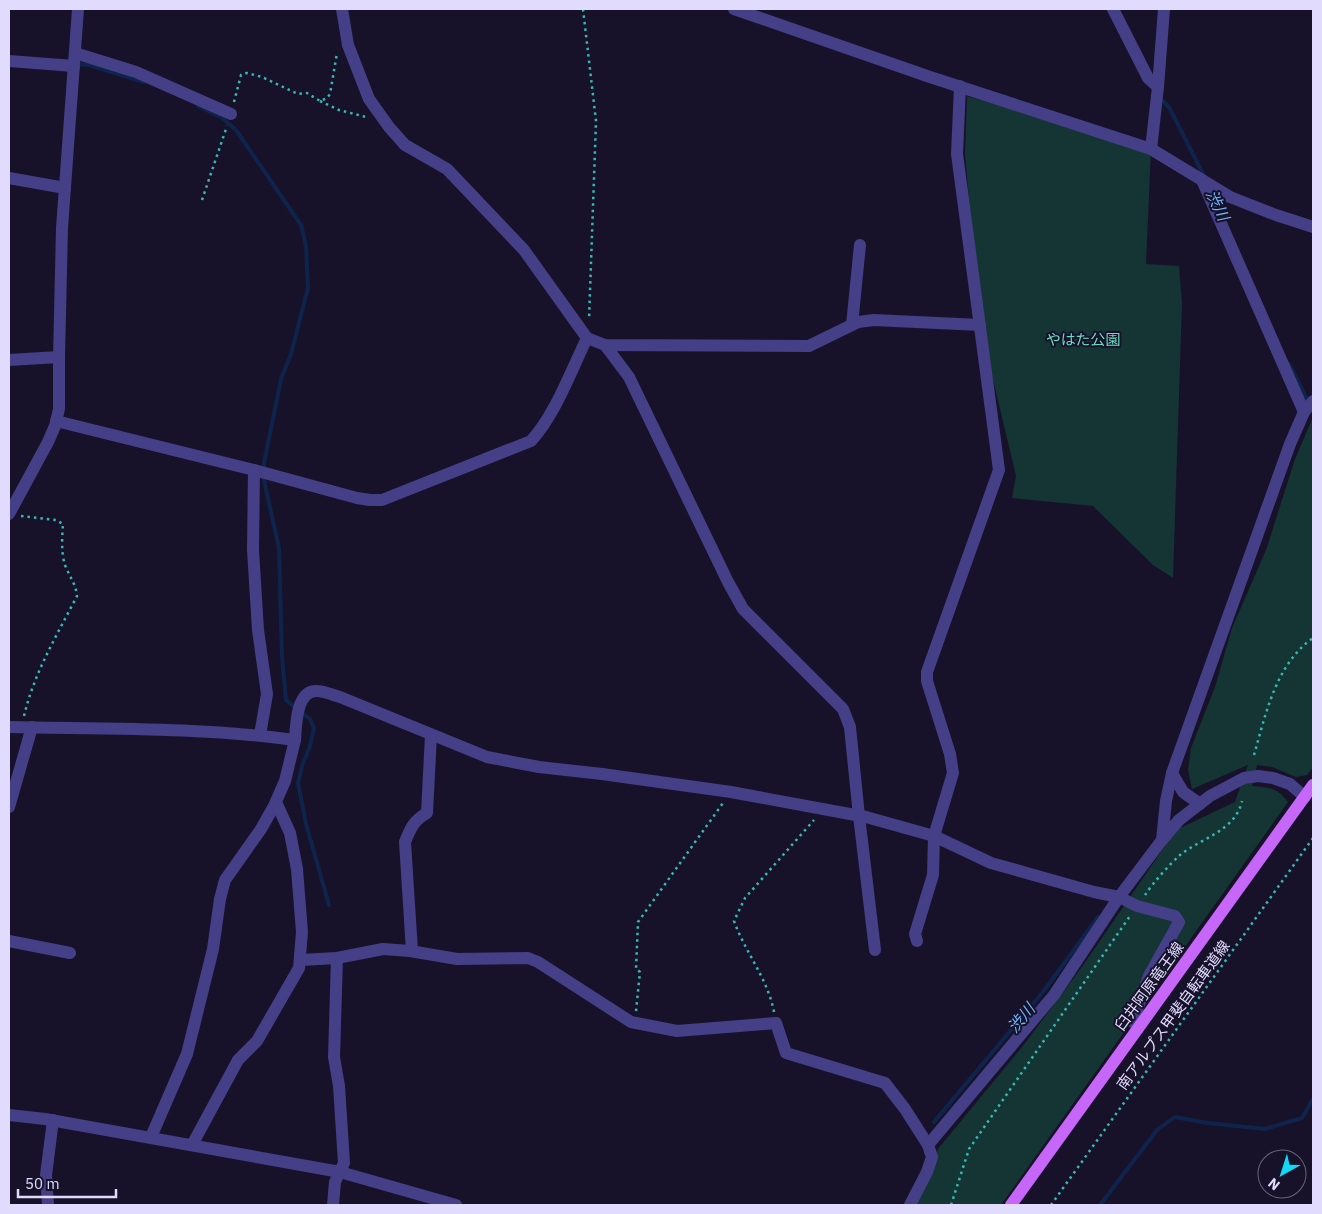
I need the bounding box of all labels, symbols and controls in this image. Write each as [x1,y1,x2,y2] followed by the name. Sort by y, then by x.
[1202,186,1235,226] water label: 渋川
[1046,330,1120,349] park label: やはた公園
[1112,937,1234,1093] street label: 南アルプス甲斐自転車道線
[1110,938,1188,1034] street label: 臼井阿原竜王線
[1003,998,1040,1037] water label: 渋川
[1257,1149,1307,1199] north arrow
[18,1166,115,1198] scale bar
[25,1174,60,1193] text: 50 m
[1264,1174,1283,1194] text: N

